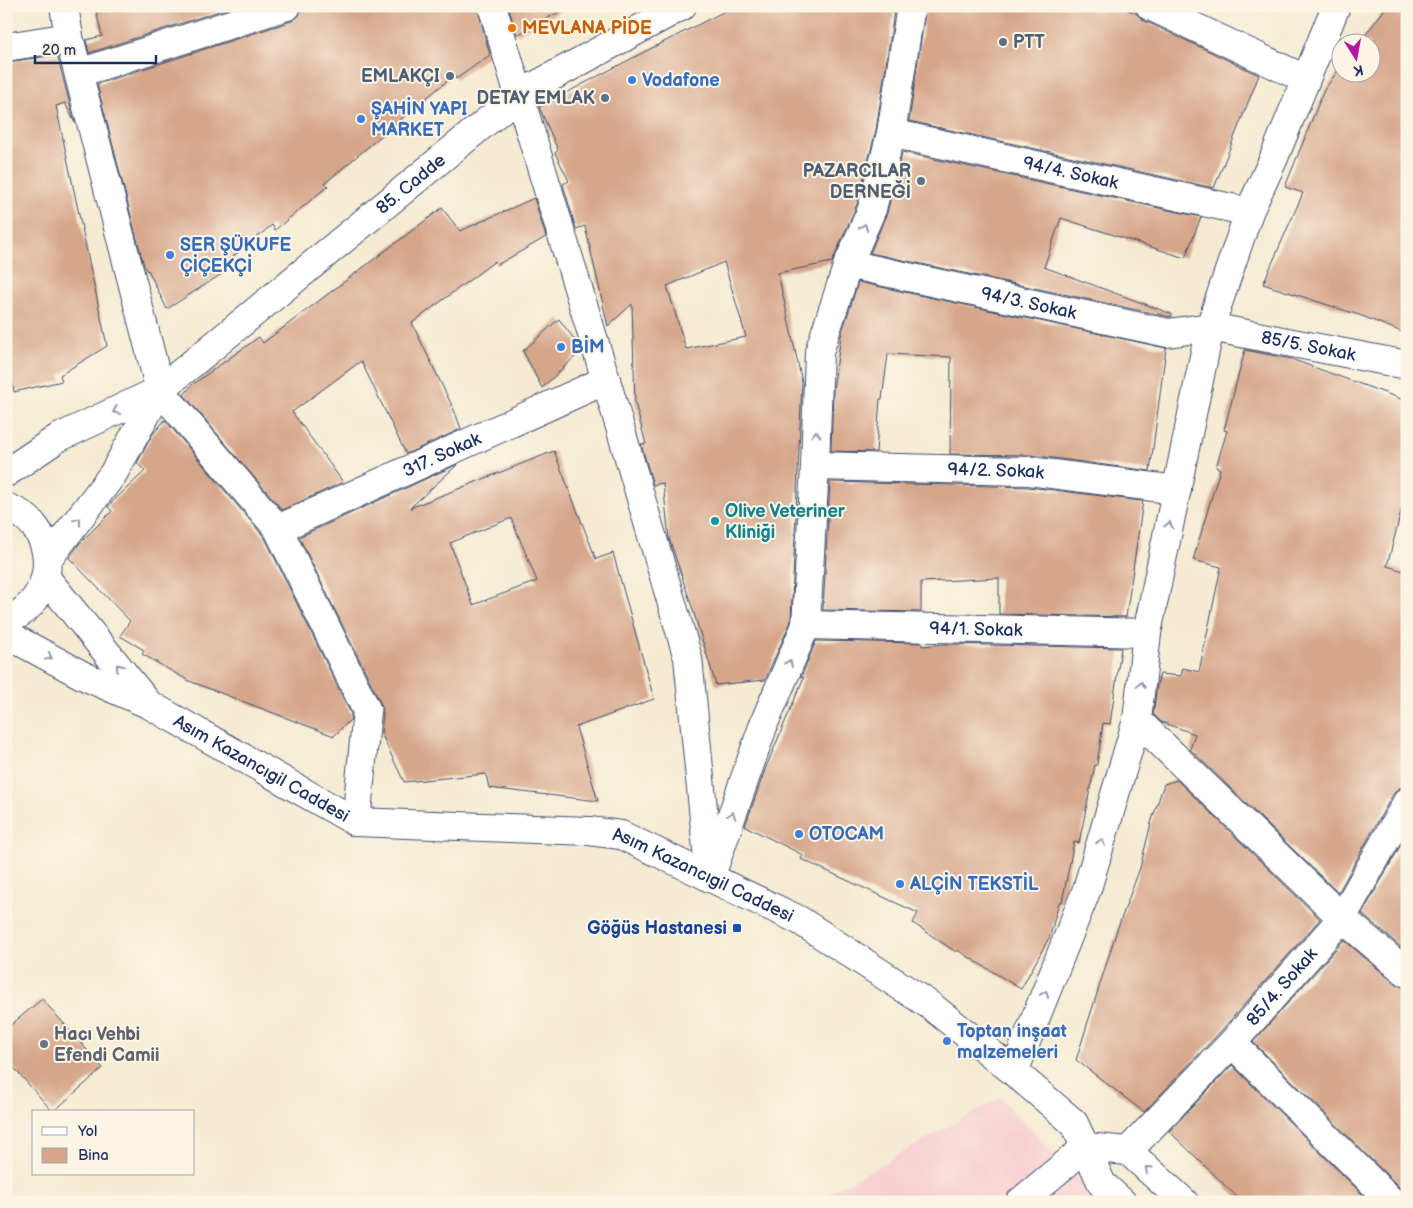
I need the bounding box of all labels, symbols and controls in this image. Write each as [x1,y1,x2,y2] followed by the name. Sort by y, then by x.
[522,15,652,39] place label: MEVLANA PİDE
[506,22,518,34] marker: MEVLANA PİDE
[35,32,156,64] scale bar
[1013,32,1046,53] place label: PTT
[1330,32,1380,82] north arrow
[997,36,1009,48] marker: PTT
[42,41,76,60] text: 20 m
[1352,61,1365,80] text: K
[361,66,440,87] place label: EMLAKÇI
[444,70,456,82] marker: EMLAKÇI
[642,70,720,91] place label: Vodafone
[626,74,638,86] marker: Vodafone
[477,88,595,109] place label: DETAY EMLAK
[599,92,611,104] marker: DETAY EMLAK
[371,96,467,141] place label: ŞAHİN YAPI MARKET
[355,113,367,125] marker: ŞAHİN YAPI MARKET
[372,149,450,219] street label: 85. Cadde
[1021,152,1120,194] street label: 94/4. Sokak
[803,161,911,203] place label: PAZARCILAR DERNEĞİ
[915,175,927,187] marker: PAZARCILAR DERNEĞİ
[857,223,868,232] one-way arrow
[180,234,291,277] place label: SER ŞÜKUFE ÇİÇEKÇİ
[164,249,176,261] marker: SER ŞÜKUFE ÇİÇEKÇİ
[979,283,1079,324] street label: 94/3. Sokak
[1259,327,1358,366] street label: 85/5. Sokak
[571,334,604,358] place label: BİM
[555,341,567,353] marker: BİM
[112,405,121,415] one-way arrow
[400,428,485,482] street label: 317. Sokak
[811,430,821,438] one-way arrow
[947,459,1046,484] street label: 94/2. Sokak
[725,501,846,543] place label: Olive Veteriner Kliniği
[709,515,721,527] marker: Olive Veteriner Kliniği
[72,518,80,527] one-way arrow
[1163,520,1174,529] one-way arrow
[929,618,1023,641] street label: 94/1. Sokak
[44,651,53,661] one-way arrow
[783,659,794,668] one-way arrow
[116,664,125,673] one-way arrow
[1135,680,1146,688] one-way arrow
[170,711,353,827] street label: Asım Kazancıgil Caddesi
[726,811,736,820] one-way arrow
[611,824,797,927] street label: Asım Kazancıgil Caddesi
[809,824,884,845] place label: OTOCAM
[793,828,805,840] marker: OTOCAM
[1095,838,1105,846] one-way arrow
[909,871,1039,895] place label: ALÇİN TEKSTİL
[894,878,906,890] marker: ALÇİN TEKSTİL
[587,918,727,939] place label: Göğüs Hastanesi
[731,922,743,934] marker: Göğüs Hastanesi
[1242,944,1322,1030] street label: 85/4. Sokak
[1039,990,1049,999] one-way arrow
[957,1021,1067,1063] place label: Toptan inşaat malzemeleri
[54,1024,159,1066] place label: Hacı Vehbi Efendi Camii
[941,1035,953,1047] marker: Toptan inşaat malzemeleri
[38,1038,50,1050] marker: Hacı Vehbi Efendi Camii
[32,1110,195,1176] legend
[77,1122,97,1141] text: Yol
[78,1146,109,1165] text: Bina
[1145,1166,1154,1175] one-way arrow

